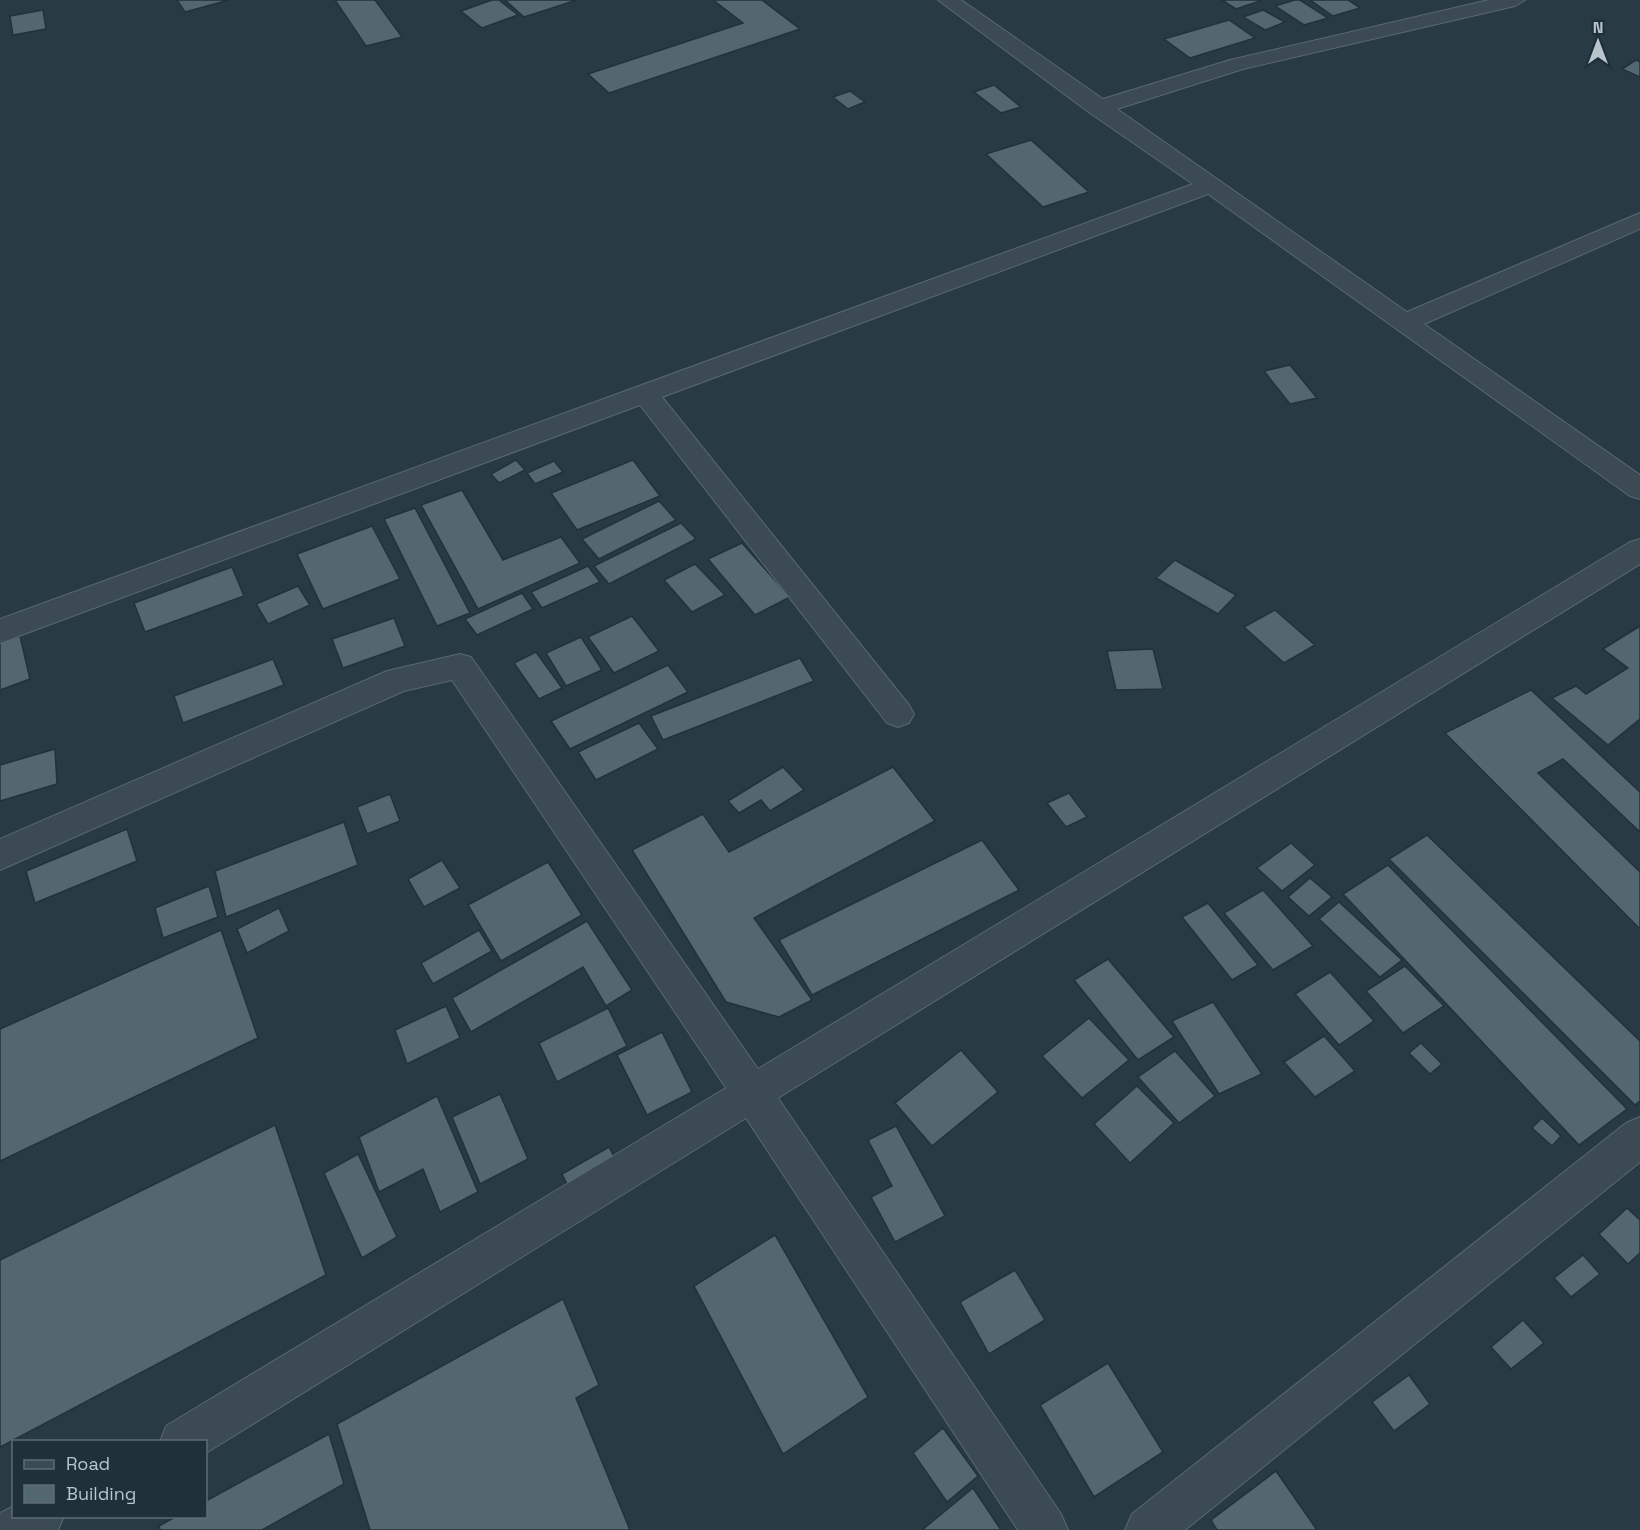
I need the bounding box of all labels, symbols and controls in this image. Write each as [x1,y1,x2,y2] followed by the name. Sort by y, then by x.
[1568,12,1628,72] north arrow
[1593,17,1603,38] text: N
[12,1440,207,1518] legend
[66,1452,110,1475] text: Road
[66,1482,136,1505] text: Building

